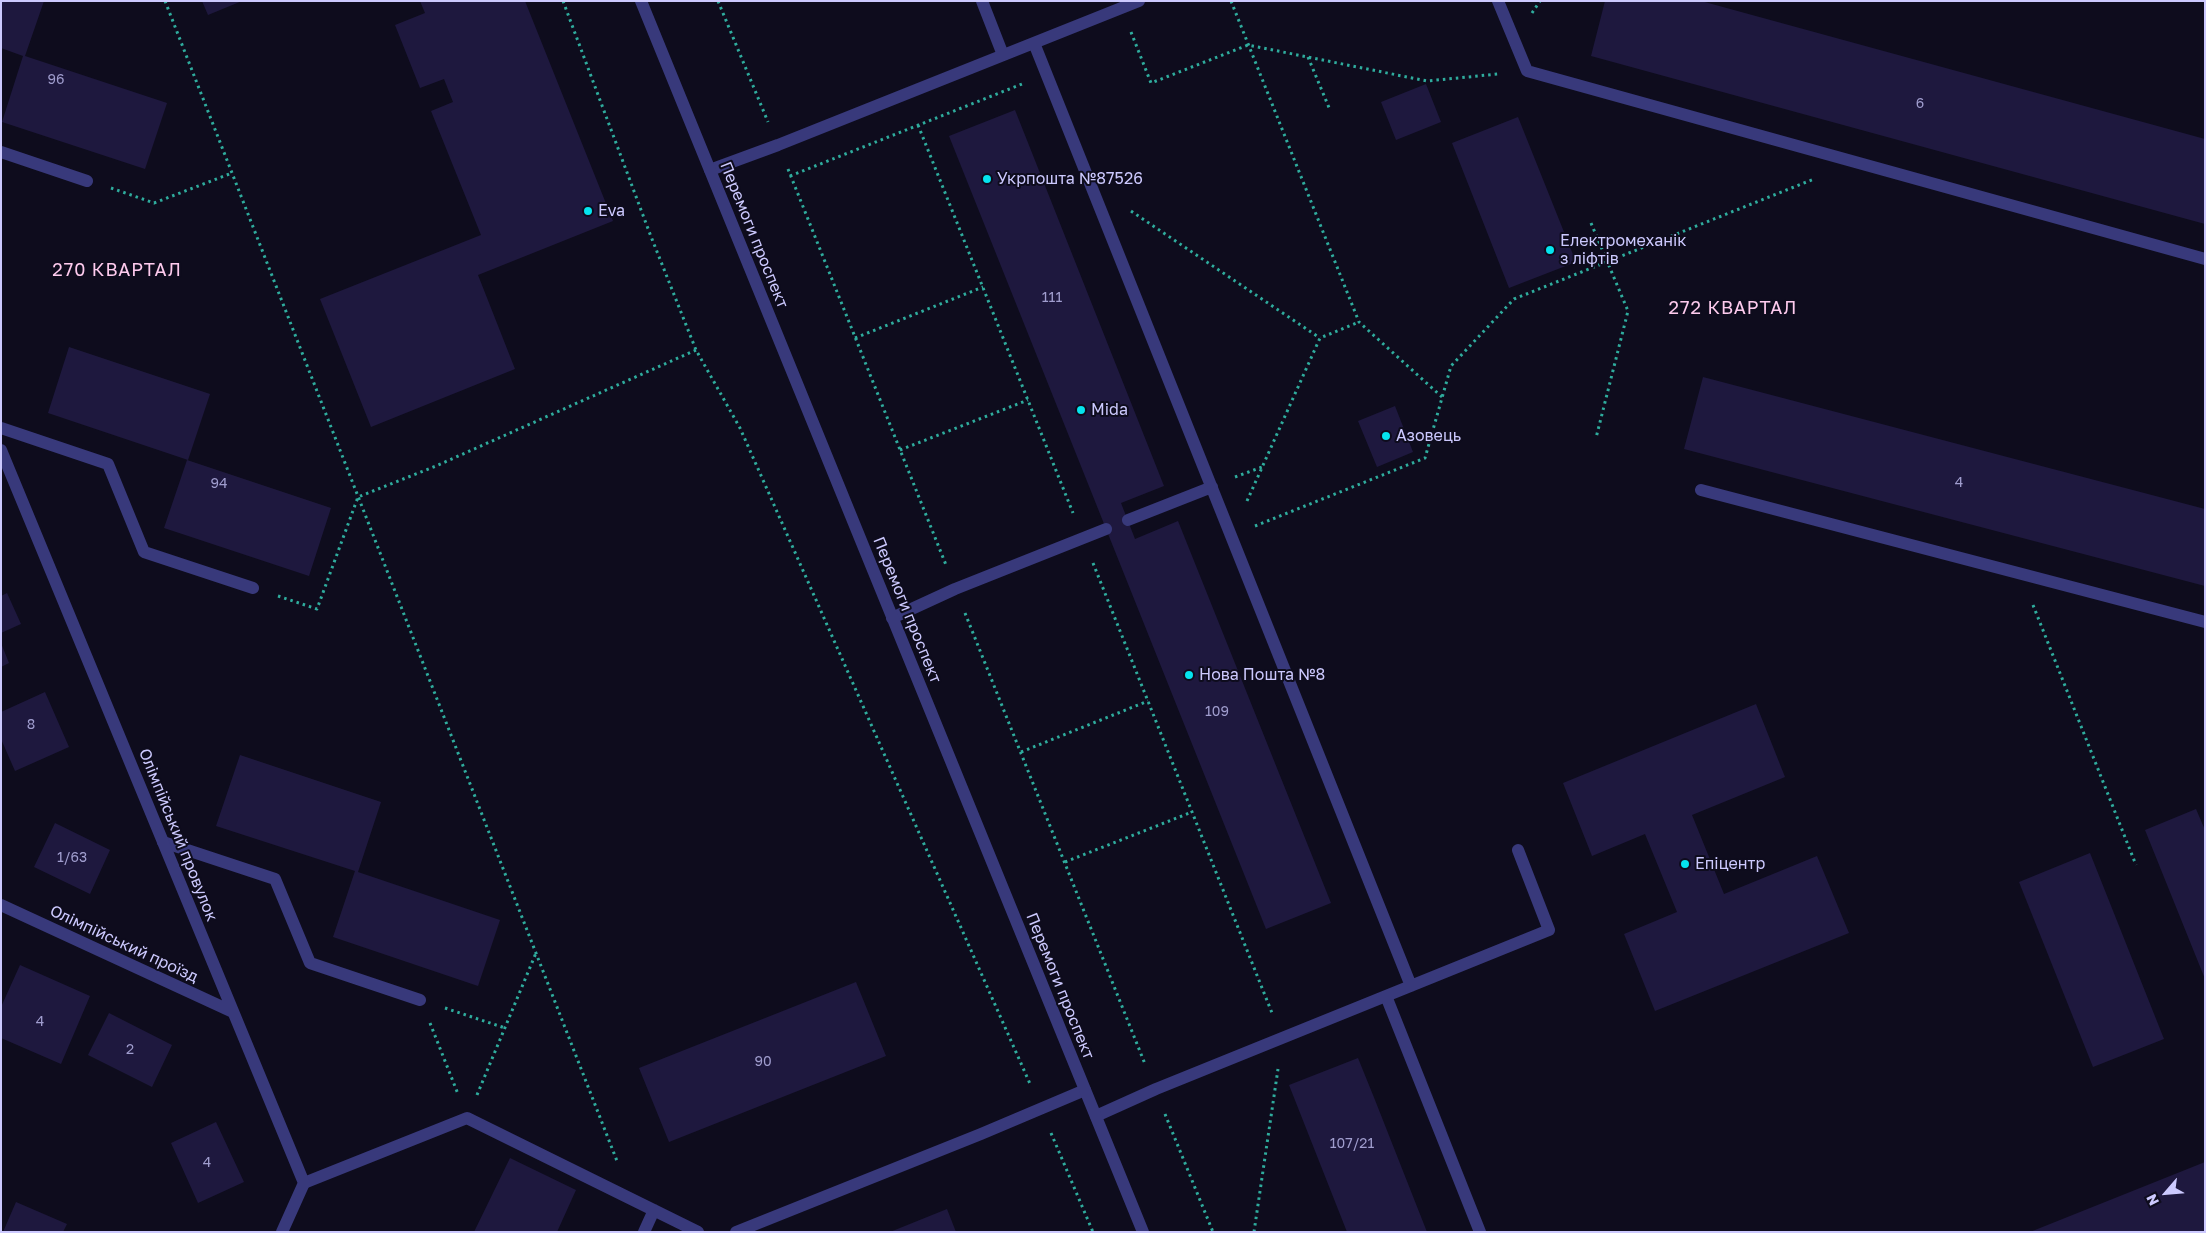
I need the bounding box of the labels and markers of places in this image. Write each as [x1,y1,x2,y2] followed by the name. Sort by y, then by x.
[997,169,1143,189] place label: Укрпошта №87526
[981,173,993,185] marker: Укрпошта №87526
[598,201,625,221] place label: Eva
[582,205,594,217] marker: Eva
[1560,231,1686,269] place label: Електромеханік з ліфтів
[1544,244,1556,256] marker: Електромеханік з ліфтів
[1091,400,1128,420] place label: Mida
[1075,404,1087,416] marker: Mida
[1396,426,1461,446] place label: Азовець
[1380,430,1392,442] marker: Азовець
[1199,665,1325,685] place label: Нова Пошта №8
[1183,669,1195,681] marker: Нова Пошта №8
[1695,854,1765,874] place label: Епіцентр
[1679,858,1691,870] marker: Епіцентр

